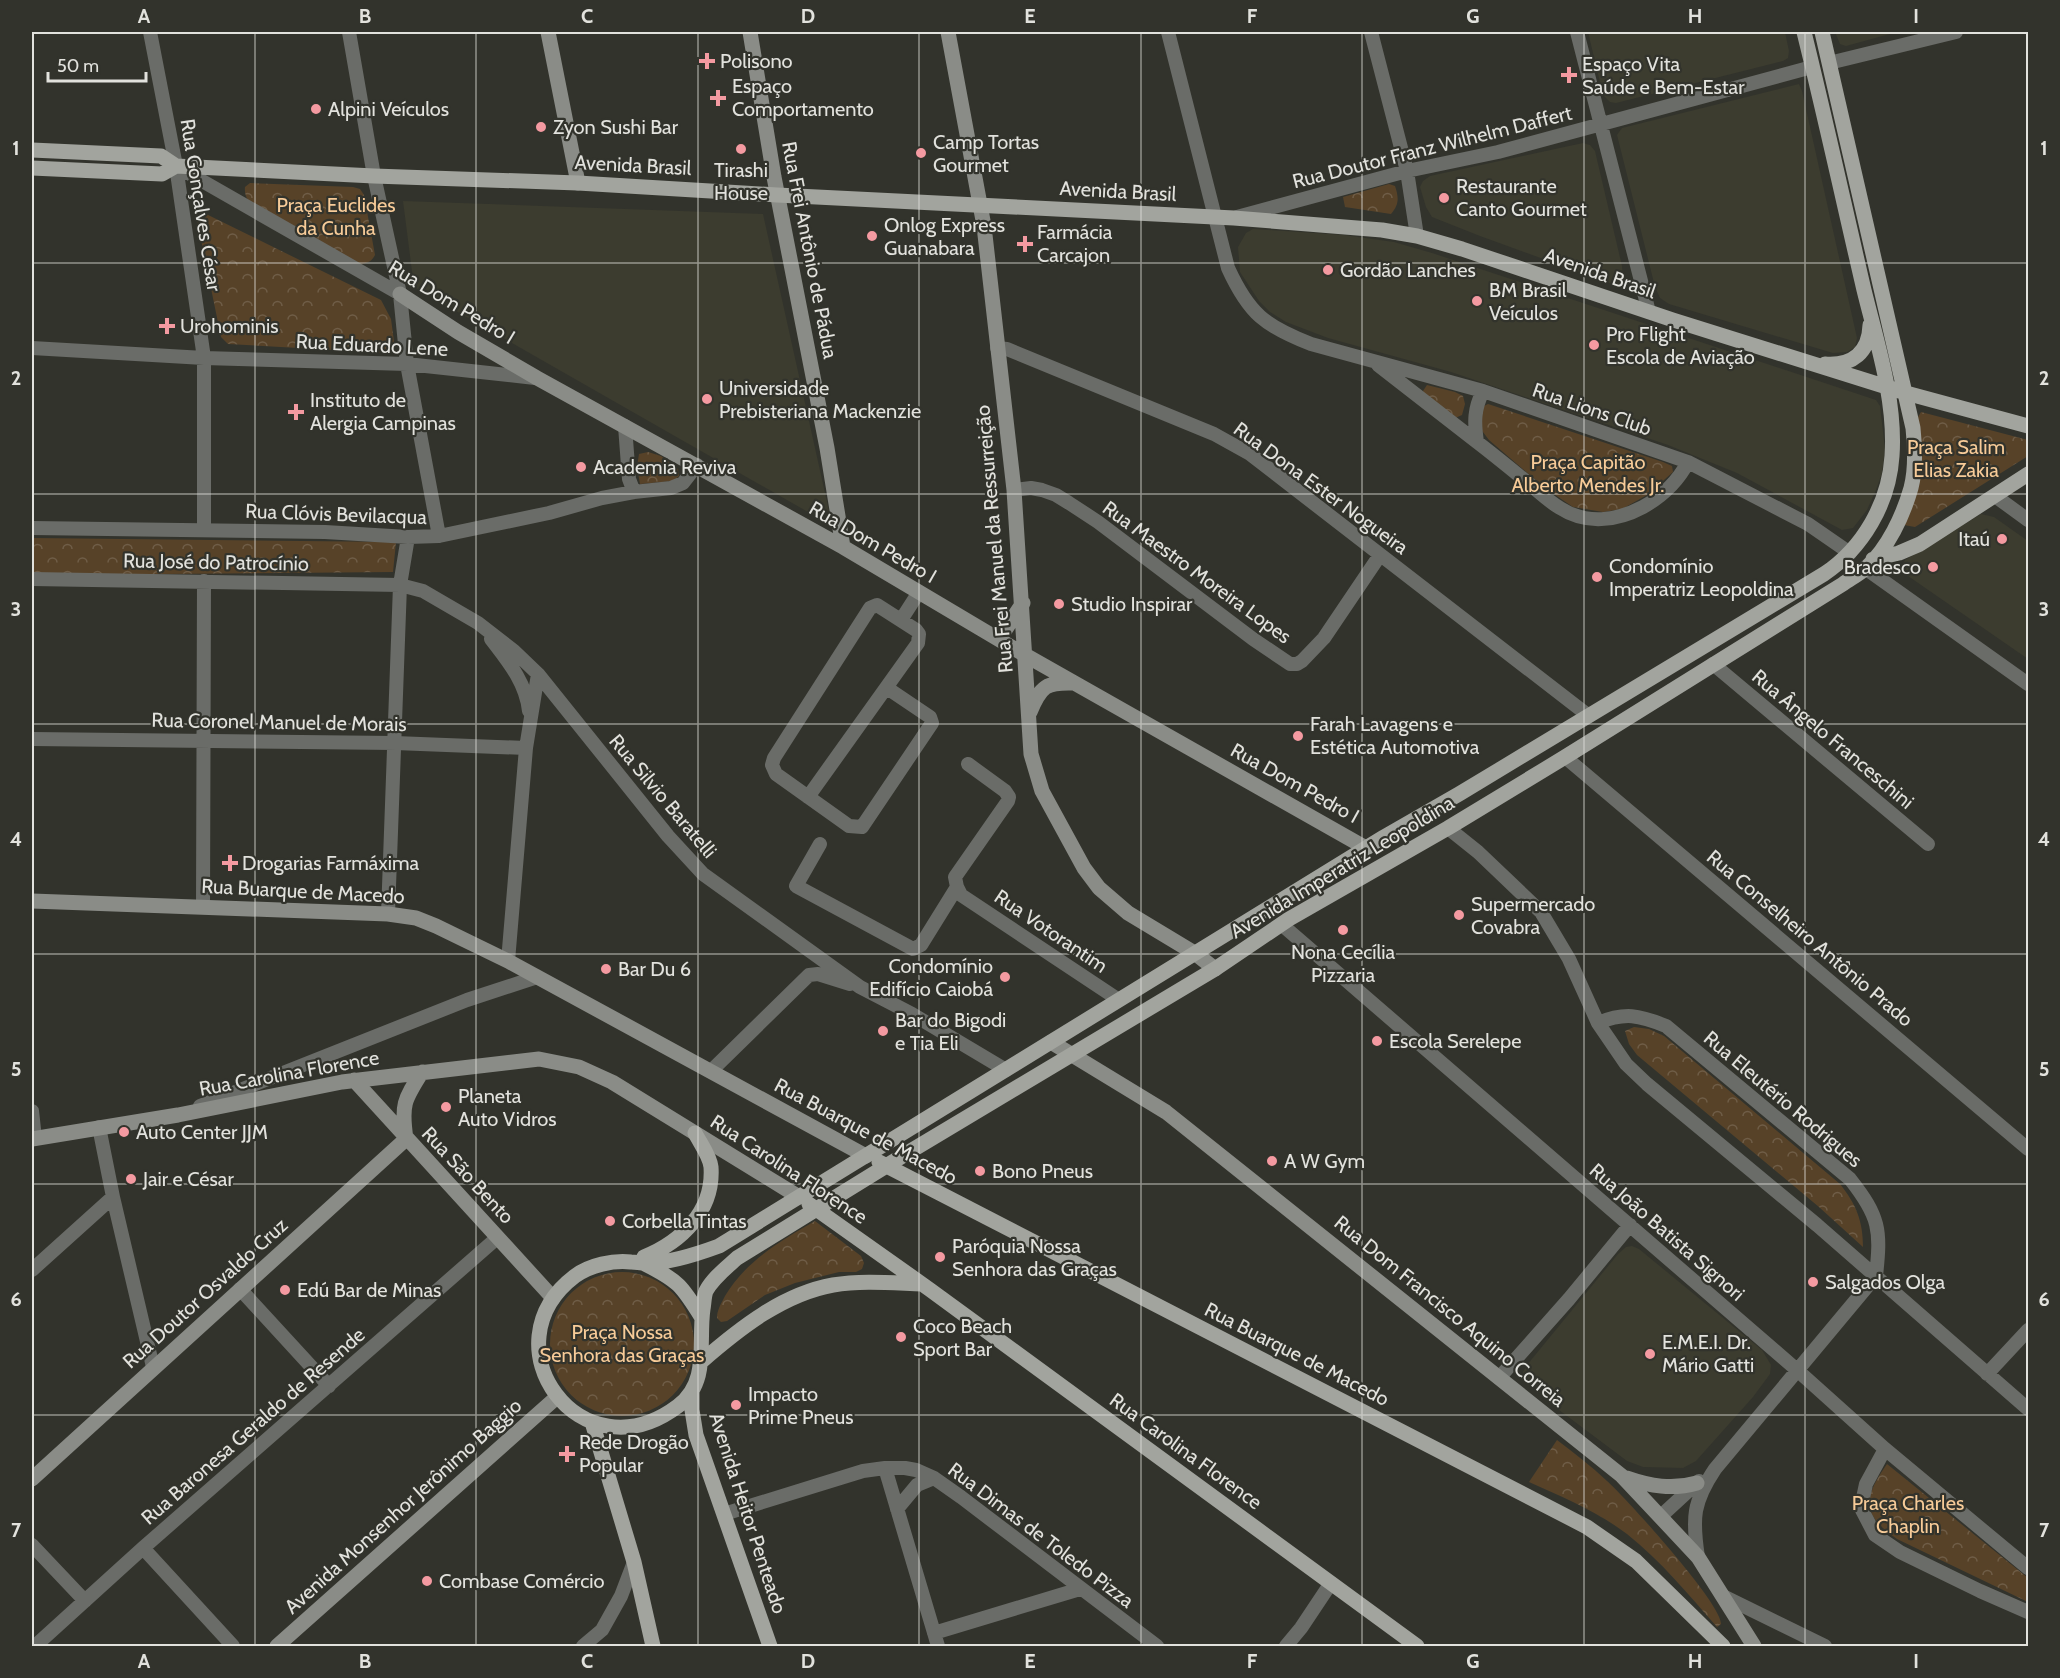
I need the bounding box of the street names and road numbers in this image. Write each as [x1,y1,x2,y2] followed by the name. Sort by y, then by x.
[1290,101,1574,193] street label: Rua Doutor Franz Wilhelm Daffert
[176,117,227,294] street label: Rua Gonçalves César
[777,139,843,361] street label: Rua Frei Antônio de Pádua
[574,150,692,180] street label: Avenida Brasil
[1059,176,1177,206] street label: Avenida Brasil
[1541,243,1659,303] street label: Avenida Brasil
[385,255,519,349] street label: Rua Dom Pedro I
[295,329,449,361] street label: Rua Eduardo Lene
[1529,377,1655,441] street label: Rua Lions Club
[970,404,1018,674] street label: Rua Frei Manuel da Ressurreição
[1229,417,1413,560] street label: Rua Dona Ester Nogueira
[805,496,941,588] street label: Rua Dom Pedro I
[1098,496,1296,648] street label: Rua Maestro Moreira Lopes
[245,499,428,529] street label: Rua Clóvis Bevilacqua
[123,548,309,576] street label: Rua José do Patrocínio
[1747,664,1919,814] street label: Rua Ângelo Franceschini
[151,708,407,736] street label: Rua Coronel Manuel de Morais
[604,729,722,863] street label: Rua Silvio Baratelli
[1227,738,1363,828] street label: Rua Dom Pedro I
[1226,790,1459,943] street label: Avenida Imperatriz Leopoldina
[1702,845,1918,1031] street label: Rua Conselheiro Antônio Prado
[201,874,405,908] street label: Rua Buarque de Macedo
[990,884,1112,978] street label: Rua Votorantim
[1699,1026,1867,1172] street label: Rua Eleutério Rodrigues
[197,1045,381,1101] street label: Rua Carolina Florence
[770,1073,962,1189] street label: Rua Buarque de Macedo
[706,1109,872,1229] street label: Rua Carolina Florence
[417,1121,519,1229] street label: Rua São Bento
[1585,1158,1749,1306] street label: Rua João Batista Signori
[1330,1210,1571,1412] street label: Rua Dom Francisco Aquino Correia
[118,1213,292,1373] street label: Rua Doutor Osvaldo Cruz
[1201,1297,1393,1411] street label: Rua Buarque de Macedo
[136,1322,370,1530] street label: Rua Baronesa Geraldo de Resende
[1105,1388,1267,1514] street label: Rua Carolina Florence
[280,1393,526,1619] street label: Avenida Monsenhor Jerônimo Baggio
[704,1409,792,1617] street label: Avenida Heitor Penteado
[943,1457,1139,1613] street label: Rua Dimas de Toledo Pizza

